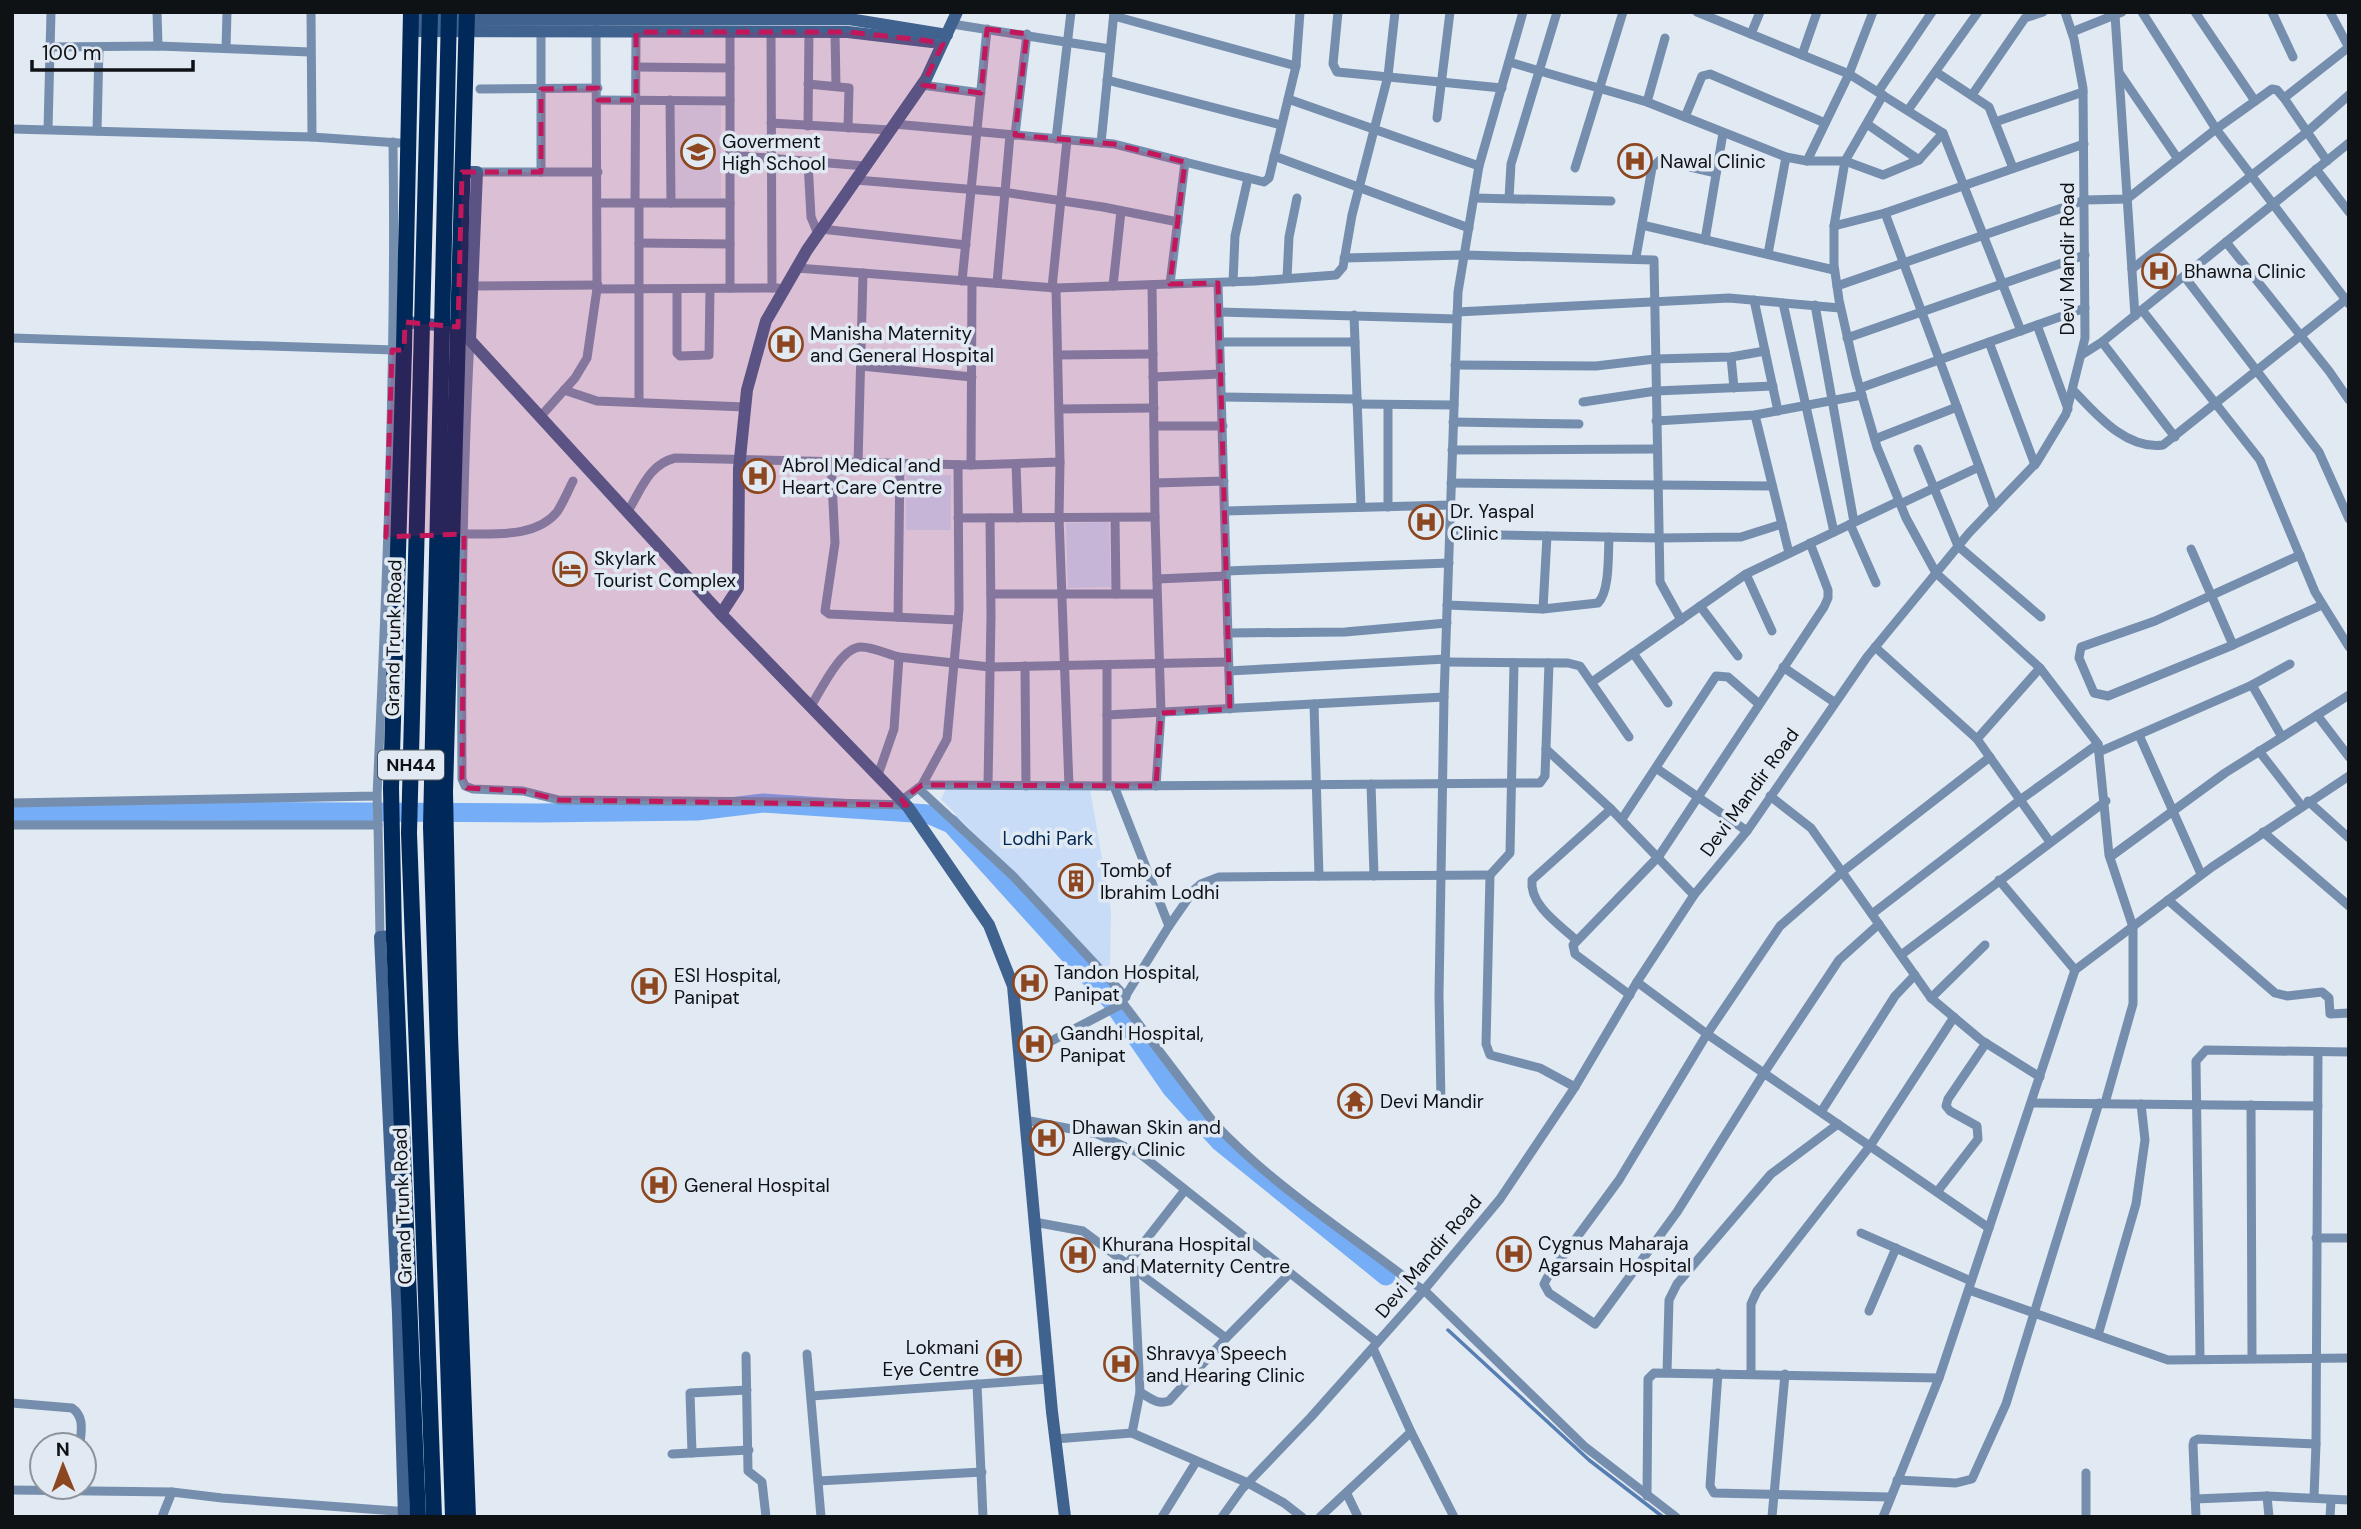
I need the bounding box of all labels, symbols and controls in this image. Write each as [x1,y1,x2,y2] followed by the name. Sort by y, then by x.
[32,28,192,72] scale bar
[42,39,102,67] text: 100 m
[722,129,826,176] place label: Goverment High School
[679,133,717,171] school or university icon: Goverment High School
[1616,142,1654,180] hospital icon: Nawal Clinic
[1660,149,1766,174] place label: Nawal Clinic
[2055,182,2080,336] street label: Devi Mandir Road
[2140,252,2178,290] hospital icon: Bhawna Clinic
[2184,259,2306,284] place label: Bhawna Clinic
[810,321,994,368] place label: Manisha Maternity and General Hospital
[767,325,805,363] hospital icon: Manisha Maternity and General Hospital
[782,453,942,500] place label: Abrol Medical and Heart Care Centre
[739,457,777,495] hospital icon: Abrol Medical and Heart Care Centre
[1450,499,1534,546] place label: Dr. Yaspal Clinic
[1407,503,1445,541] hospital icon: Dr. Yaspal Clinic
[594,546,737,593] place label: Skylark Tourist Complex
[551,550,589,588] hotel icon: Skylark Tourist Complex
[380,559,407,717] street label: Grand Trunk Road
[1694,723,1805,862] street label: Devi Mandir Road
[378,750,444,780] road number: NH44
[1003,826,1094,851] park label: Lodhi Park
[1100,858,1219,905] place label: Tomb of Ibrahim Lodhi
[1057,862,1095,900] building icon: Tomb of Ibrahim Lodhi
[1054,960,1199,1007] place label: Tandon Hospital, Panipat
[674,963,781,1010] place label: ESI Hospital, Panipat
[1011,964,1049,1002] hospital icon: Tandon Hospital, Panipat
[630,967,668,1005] hospital icon: ESI Hospital, Panipat
[1060,1021,1204,1068] place label: Gandhi Hospital, Panipat
[1016,1025,1054,1063] hospital icon: Gandhi Hospital, Panipat
[1336,1082,1374,1120] temple icon: Devi Mandir
[1380,1089,1484,1114] place label: Devi Mandir
[1072,1115,1221,1162] place label: Dhawan Skin and Allergy Clinic
[1028,1119,1066,1157] hospital icon: Dhawan Skin and Allergy Clinic
[387,1127,418,1285] street label: Grand Trunk Road
[640,1166,678,1204] hospital icon: General Hospital
[684,1173,830,1198] place label: General Hospital
[1370,1190,1487,1323] street label: Devi Mandir Road
[1538,1231,1691,1278] place label: Cygnus Maharaja Agarsain Hospital
[1102,1232,1290,1279] place label: Khurana Hospital and Maternity Centre
[1495,1235,1533,1273] hospital icon: Cygnus Maharaja Agarsain Hospital
[1059,1236,1097,1274] hospital icon: Khurana Hospital and Maternity Centre
[883,1335,979,1382] place label: Lokmani Eye Centre
[985,1339,1023,1377] hospital icon: Lokmani Eye Centre
[1146,1341,1305,1388] place label: Shravya Speech and Hearing Clinic
[1102,1345,1140,1383] hospital icon: Shravya Speech and Hearing Clinic
[28,1431,98,1501] north arrow
[56,1437,70,1462] text: N

